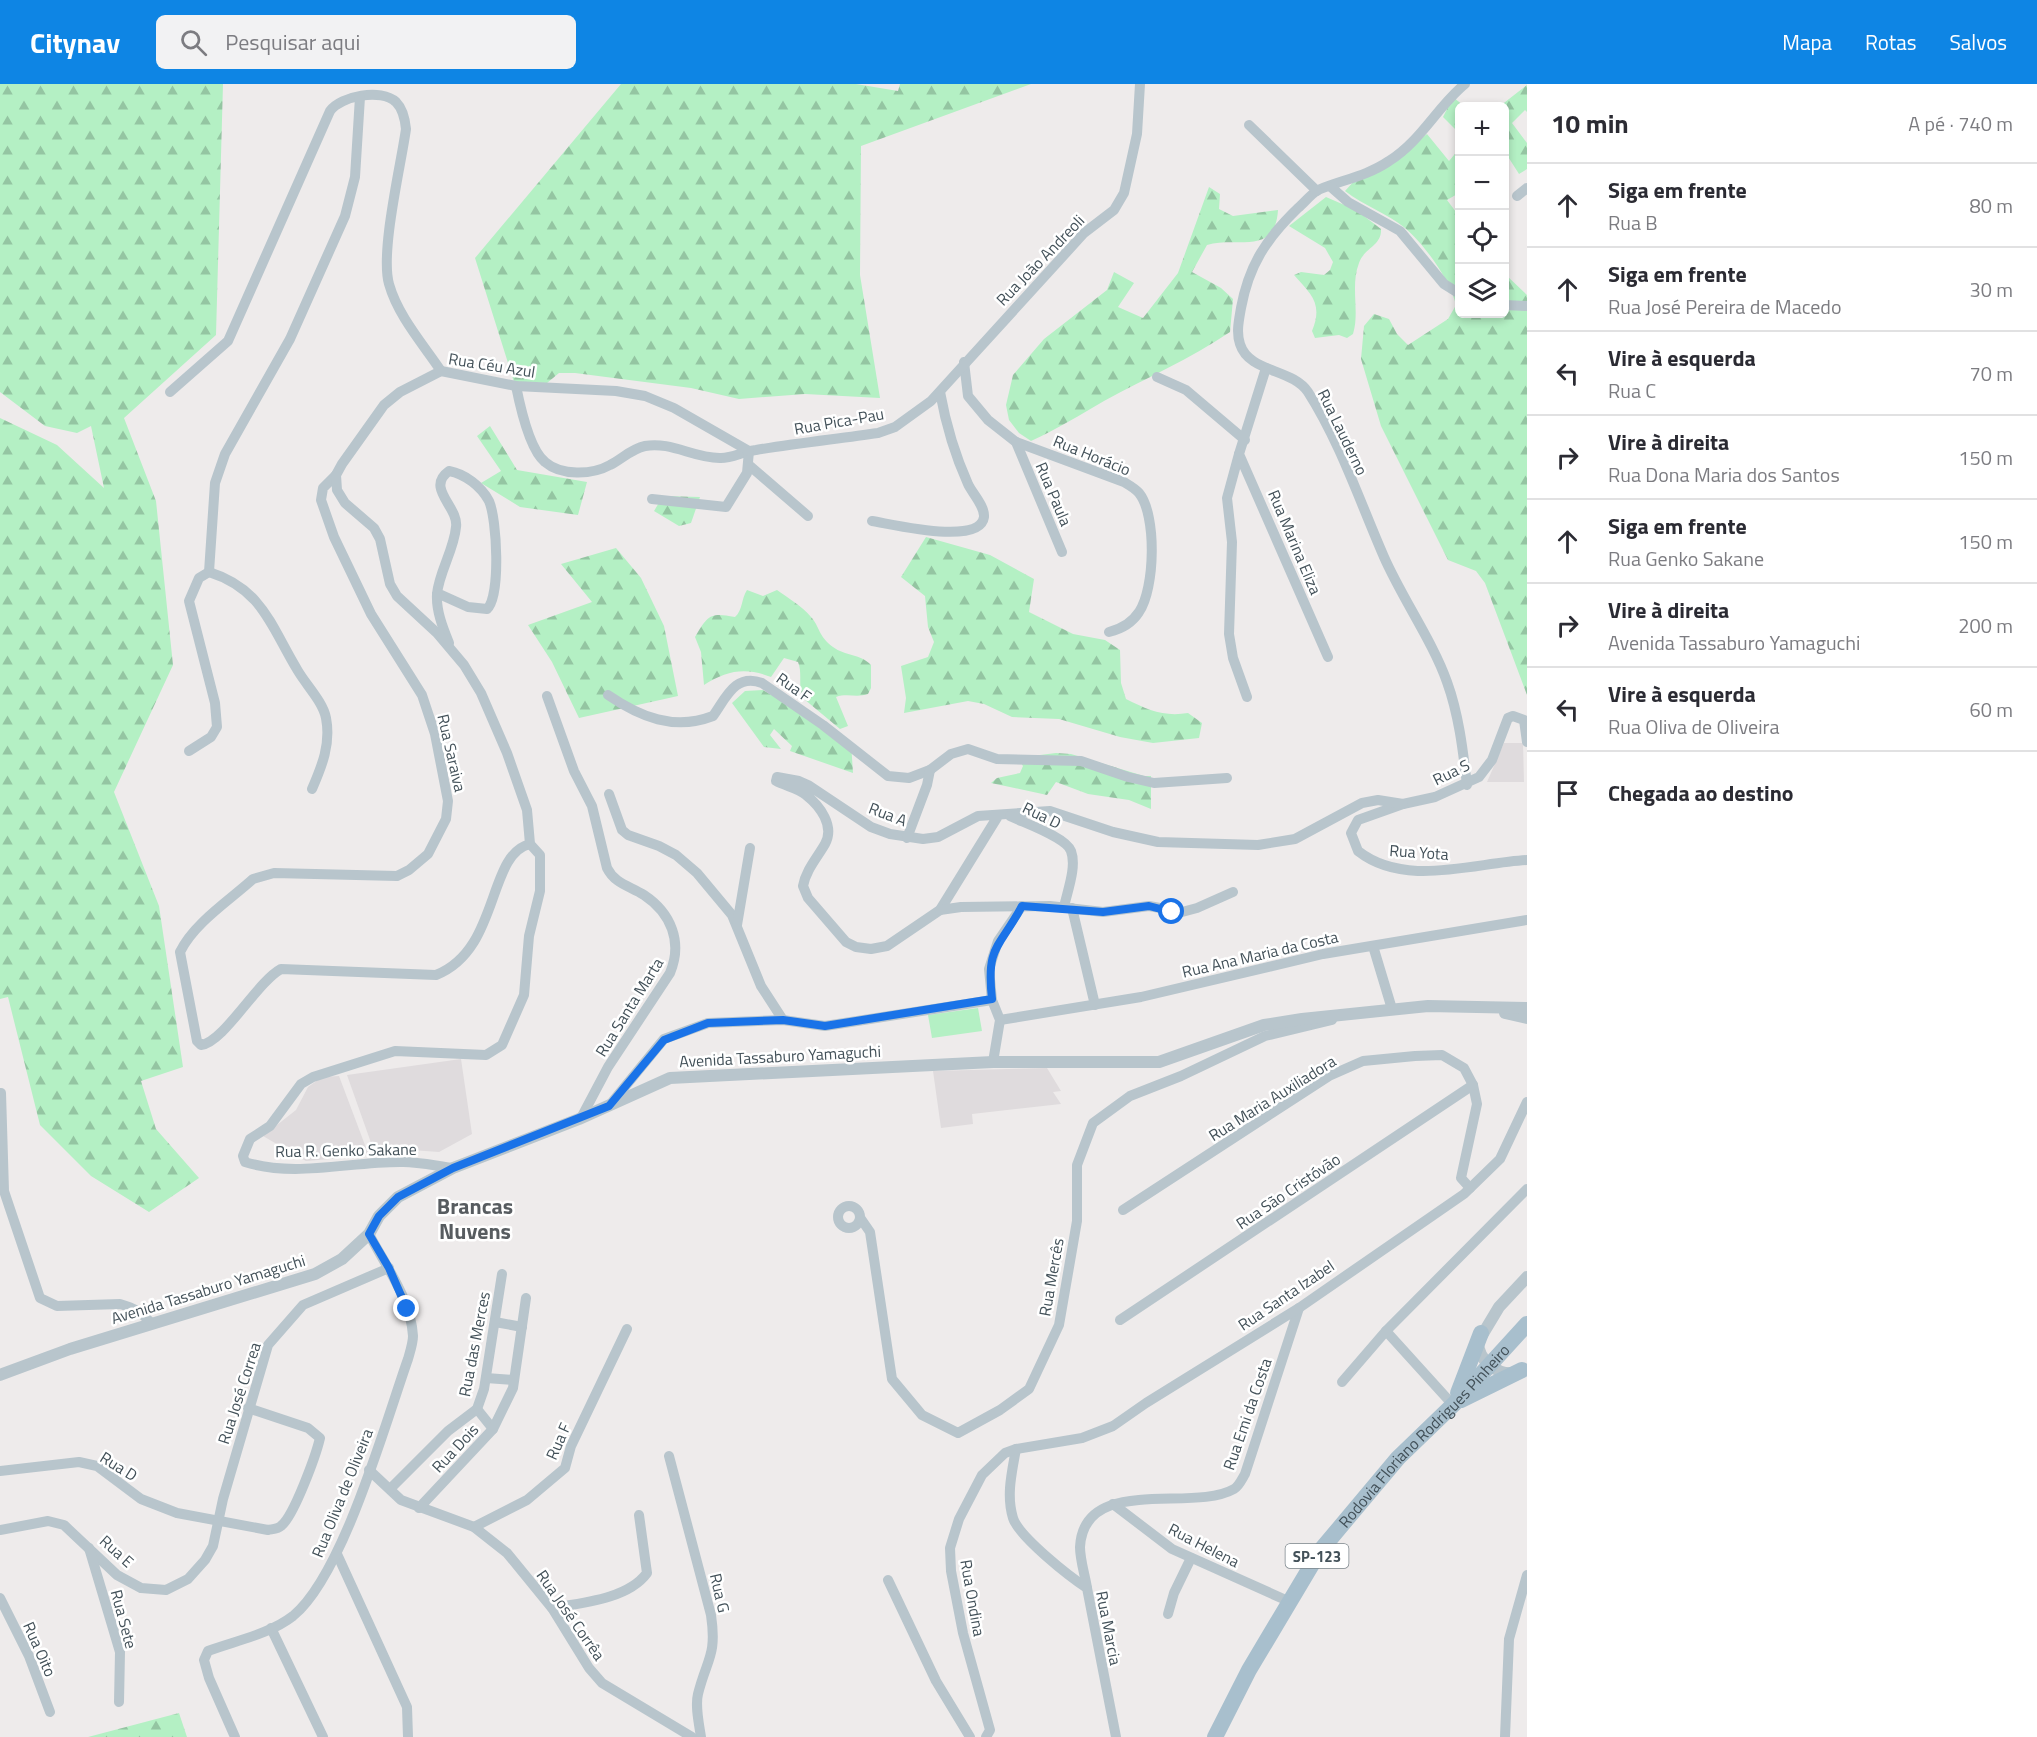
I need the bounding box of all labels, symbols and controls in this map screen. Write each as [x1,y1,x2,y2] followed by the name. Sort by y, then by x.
[156,15,576,69] search box
[30,21,120,64] text: Citynav
[225,25,360,59] text: Pesquisar aqui
[177,26,210,59] icon: search
[1782,26,1832,58] text: Mapa
[1865,26,1916,58] text: Rotas
[1949,26,2007,58] text: Salvos
[1455,102,1509,318] map controls
[1455,102,1509,156] button: +
[1551,104,1629,143] text: 10 min
[1908,108,2013,139] text: A pé · 740 m
[1455,156,1509,210] button: −
[1608,173,1747,207] text: Siga em frente
[1551,189,1584,222] icon: ahead
[1969,190,2013,221] text: 80 m
[1608,207,1658,238] text: Rua B
[990,209,1090,311] street label: Rua João Andreoli
[1455,210,1509,264] button: locate
[1608,257,1747,291] text: Siga em frente
[1455,264,1509,318] button: layers
[1551,273,1584,306] icon: ahead
[1969,274,2013,305] text: 30 m
[1608,291,1842,322] text: Rua José Pereira de Macedo
[1608,341,1756,375] text: Vire à esquerda
[447,346,537,384] street label: Rua Céu Azul
[1551,357,1584,390] icon: left
[1969,358,2013,389] text: 70 m
[1608,375,1656,406] text: Rua C
[1312,385,1374,479] street label: Rua Lauderno
[792,401,886,441] street label: Rua Pica-Pau
[1608,425,1729,459] text: Vire à direita
[1050,429,1134,481] street label: Rua Horácio
[1551,441,1584,474] icon: right
[1958,442,2013,473] text: 150 m
[1030,458,1078,530] street label: Rua Paula
[1608,459,1840,490] text: Rua Dona Maria dos Santos
[1262,486,1328,598] street label: Rua Marina Eliza
[1608,509,1747,543] text: Siga em frente
[1551,525,1584,558] icon: ahead
[1958,526,2013,557] text: 150 m
[1608,543,1764,574] text: Rua Genko Sakane
[1608,593,1729,627] text: Vire à direita
[1551,609,1584,642] icon: right
[1958,610,2013,641] text: 200 m
[1608,627,1860,658] text: Avenida Tassaburo Yamaguchi
[771,666,817,708] street label: Rua F
[1608,677,1756,711] text: Vire à esquerda
[1551,693,1584,726] icon: left
[1969,694,2013,725] text: 60 m
[1608,711,1780,742] text: Rua Oliva de Oliveira
[431,712,473,794] street label: Rua Saraiva
[1428,753,1474,791] street label: Rua S
[1608,776,1794,810] text: Chegada ao destino
[1551,777,1584,810] icon: arrive
[1019,795,1065,835] street label: Rua D
[865,796,911,832] street label: Rua A
[1389,838,1449,866] street label: Rua Yota
[1158,898,1184,924] route start
[1180,924,1340,984] street label: Rua Ana Maria da Costa
[589,953,669,1061] street label: Rua Santa Marta
[679,1039,881,1073] street label: Avenida Tassaburo Yamaguchi
[1204,1049,1340,1147] street label: Rua Maria Auxiliadora
[275,1137,417,1163] street label: Rua R. Genko Sakane
[1231,1147,1345,1235] street label: Rua São Cristóvão
[437,1189,513,1248] district label: Brancas Nuvens
[1032,1236,1070,1318] street label: Rua Mercês
[108,1248,308,1330] street label: Avenida Tassaburo Yamaguchi
[1233,1254,1339,1336] street label: Rua Santa Izabel
[452,1289,496,1399] street label: Rua das Merces
[393,1295,419,1321] route end
[211,1339,267,1447] street label: Rua José Correa
[1332,1339,1515,1533] street label: Rodovia Floriano Rodrigues Pinheiro
[1217,1355,1277,1473] street label: Rua Emi da Costa
[426,1418,484,1478] street label: Rua Dois
[539,1419,577,1463] street label: Rua F
[305,1425,379,1561] street label: Rua Oliva de Oliveira
[96,1445,142,1487] street label: Rua D
[1164,1517,1244,1573] street label: Rua Helena
[95,1529,140,1573] street label: Rua E
[1286,1544,1348,1568] road number: SP-123
[954,1558,992,1638] street label: Rua Ondina
[531,1565,611,1665] street label: Rua José Corrêa
[704,1571,736,1615] street label: Rua G
[105,1587,143,1651] street label: Rua Sete
[1090,1589,1128,1667] street label: Rua Marcia
[17,1618,63,1680] street label: Rua Oito

